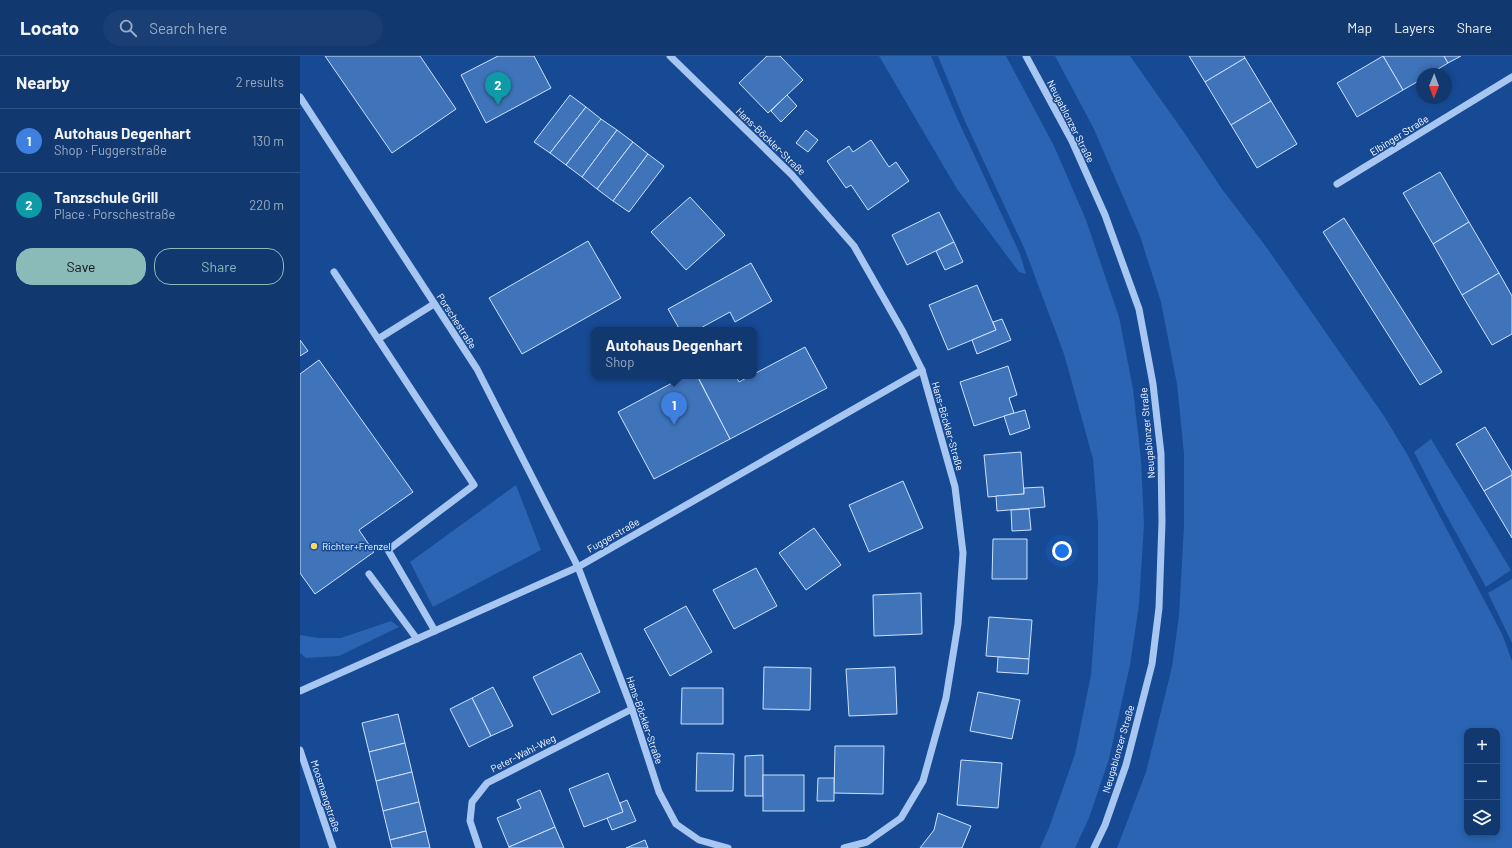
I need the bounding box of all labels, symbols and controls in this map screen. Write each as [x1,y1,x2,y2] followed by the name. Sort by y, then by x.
[103,10,383,46] search box
[20,16,79,39] text: Locato
[117,17,139,39] icon: search
[149,19,227,37] text: Search here
[1347,19,1372,36] text: Map
[1394,19,1435,36] text: Layers
[1457,19,1492,36] text: Share
[1416,68,1452,104] north arrow
[16,72,70,92] text: Nearby
[485,72,511,105] pin: 2
[236,74,284,90] text: 2 results
[1045,78,1097,164] street label: Neugablonzer Straße
[734,105,808,177] street label: Hans-Böckler-Straße
[1367,112,1431,158] street label: Elbinger Straße
[54,124,191,142] text: Autohaus Degenhart
[27,133,31,149] text: 1
[252,133,284,149] text: 130 m
[54,142,167,158] text: Shop · Fuggerstraße
[54,188,158,206] text: Tanzschule Grill
[25,197,33,213] text: 2
[249,197,284,213] text: 220 m
[54,206,175,222] text: Place · Porschestraße
[16,248,146,285] button: Save
[154,248,284,285] button: Share
[435,291,479,351] street label: Porschestraße
[591,327,757,379] popup
[606,336,742,354] text: Autohaus Degenhart
[606,354,634,370] text: Shop
[930,380,966,472] street label: Hans-Böckler-Straße
[1137,387,1157,479] street label: Neugablonzer Straße
[661,392,687,425] pin: 1
[585,515,641,555] street label: Fuggerstraße
[322,540,391,552] place label: Richter+Frenzel
[309,541,319,551] marker: Richter+Frenzel
[1052,541,1072,561] your location
[624,675,666,765] street label: Hans-Böckler-Straße
[1100,704,1136,794] street label: Neugablonzer Straße
[1464,728,1500,836] map controls
[1464,728,1500,764] button: +
[488,731,558,775] street label: Peter-Wahl-Weg
[309,758,343,834] street label: Moosmangstraße
[1464,764,1500,800] button: −
[1464,800,1500,836] button: layers

